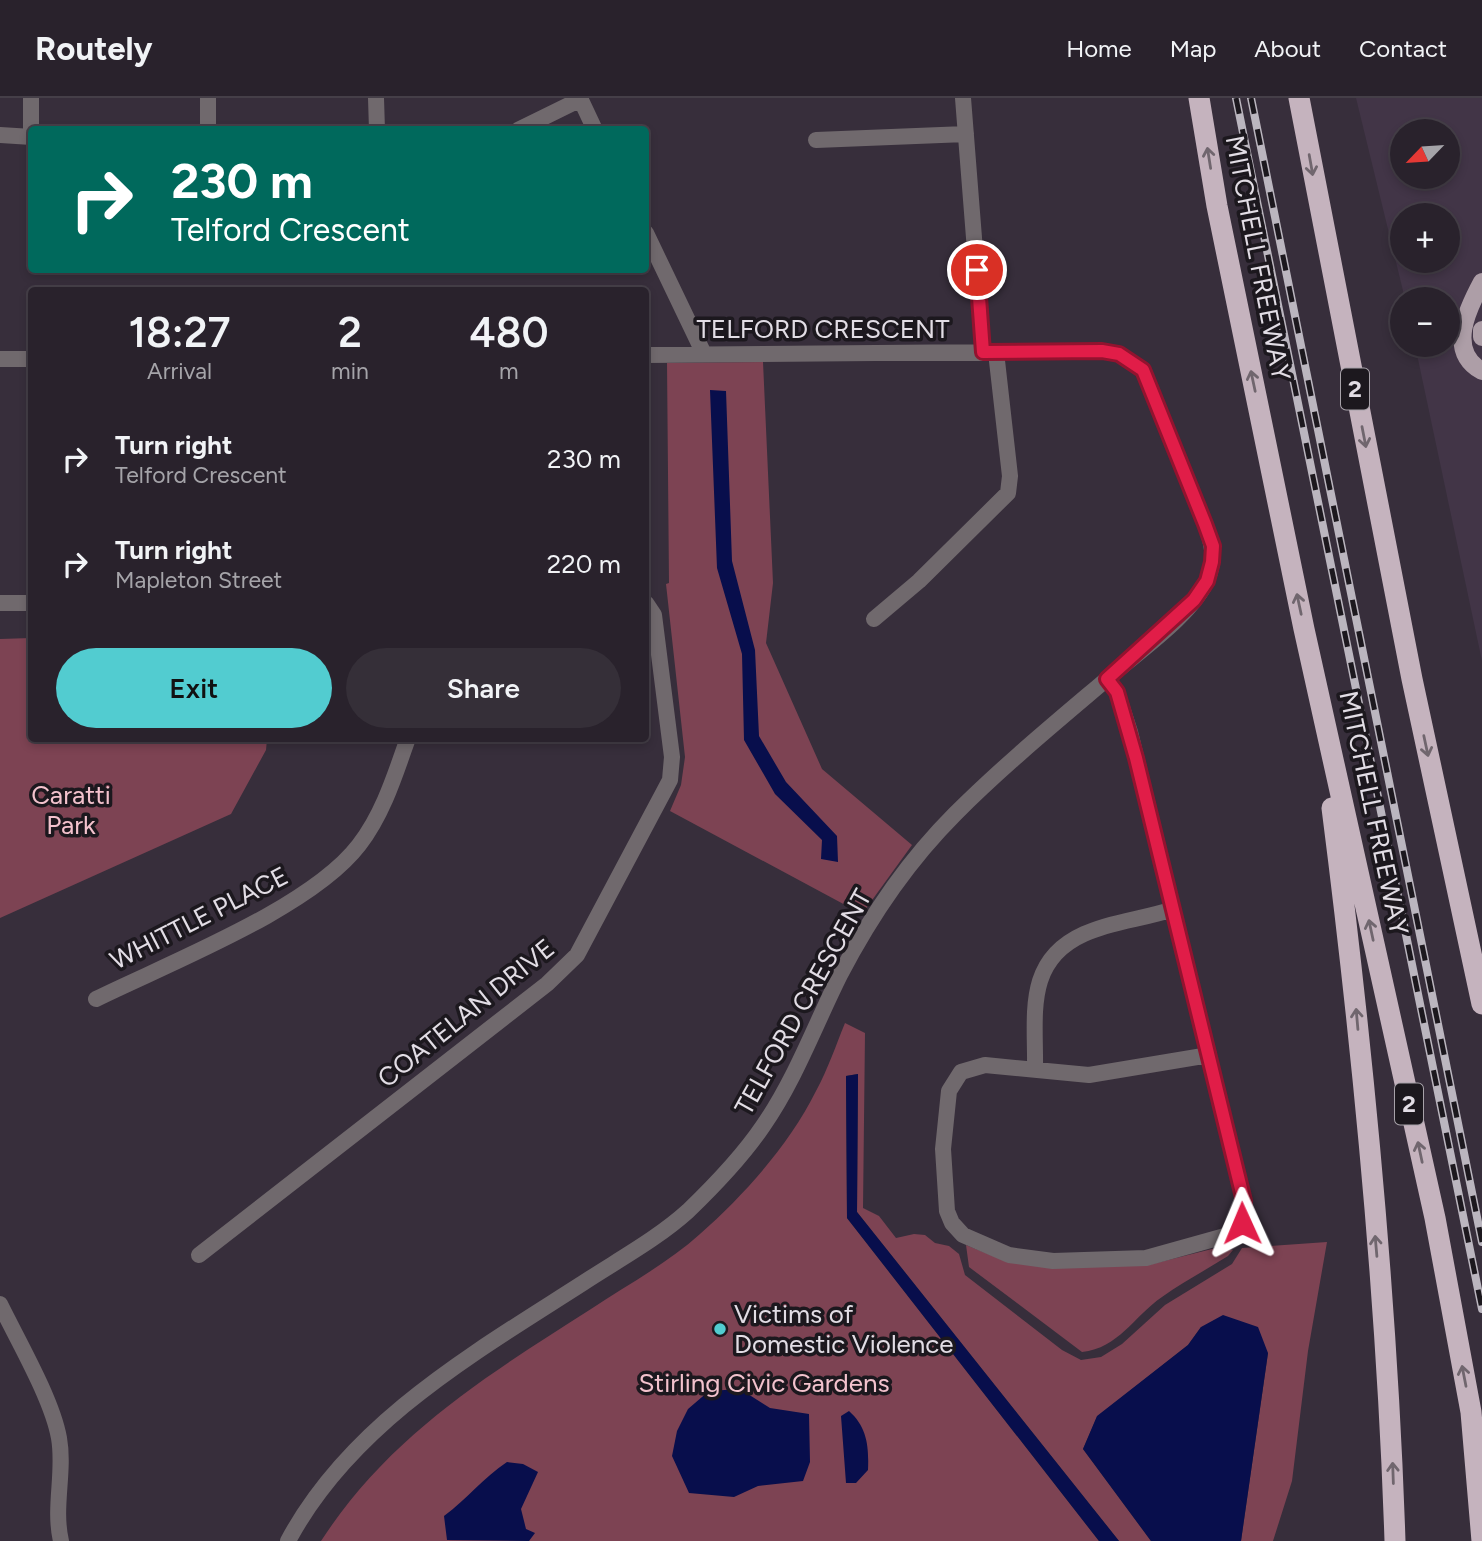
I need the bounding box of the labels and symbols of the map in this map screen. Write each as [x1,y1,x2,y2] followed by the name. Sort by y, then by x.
[1390,119,1460,189] north arrow
[1219,133,1298,383] street label: MITCHELL FREEWAY
[1202,147,1215,170] one-way arrow
[1305,153,1318,176] one-way arrow
[947,240,1007,300] pin
[696,313,950,345] street label: TELFORD CRESCENT
[1341,368,1369,410] road number: 2
[1245,370,1259,393] one-way arrow
[1358,425,1371,448] one-way arrow
[1291,593,1305,616] one-way arrow
[1332,688,1416,938] street label: MITCHELL FREEWAY
[1420,734,1434,757] one-way arrow
[31,779,111,841] park label: Caratti Park
[105,859,293,977] street label: WHITTLE PLACE
[728,883,879,1120] street label: TELFORD CRESCENT
[1364,919,1378,942] one-way arrow
[371,932,561,1094] street label: COATELAN DRIVE
[1350,1008,1363,1031] one-way arrow
[1395,1084,1423,1124] road number: 2
[1413,1141,1427,1164] one-way arrow
[1205,1186,1279,1260] position arrow
[1369,1235,1382,1258] one-way arrow
[734,1298,954,1360] place label: Victims of Domestic Violence
[712,1321,728,1337] marker: Victims of Domestic Violence
[1457,1365,1470,1388] one-way arrow
[638,1367,890,1399] park label: Stirling Civic Gardens
[1386,1462,1399,1485] one-way arrow

